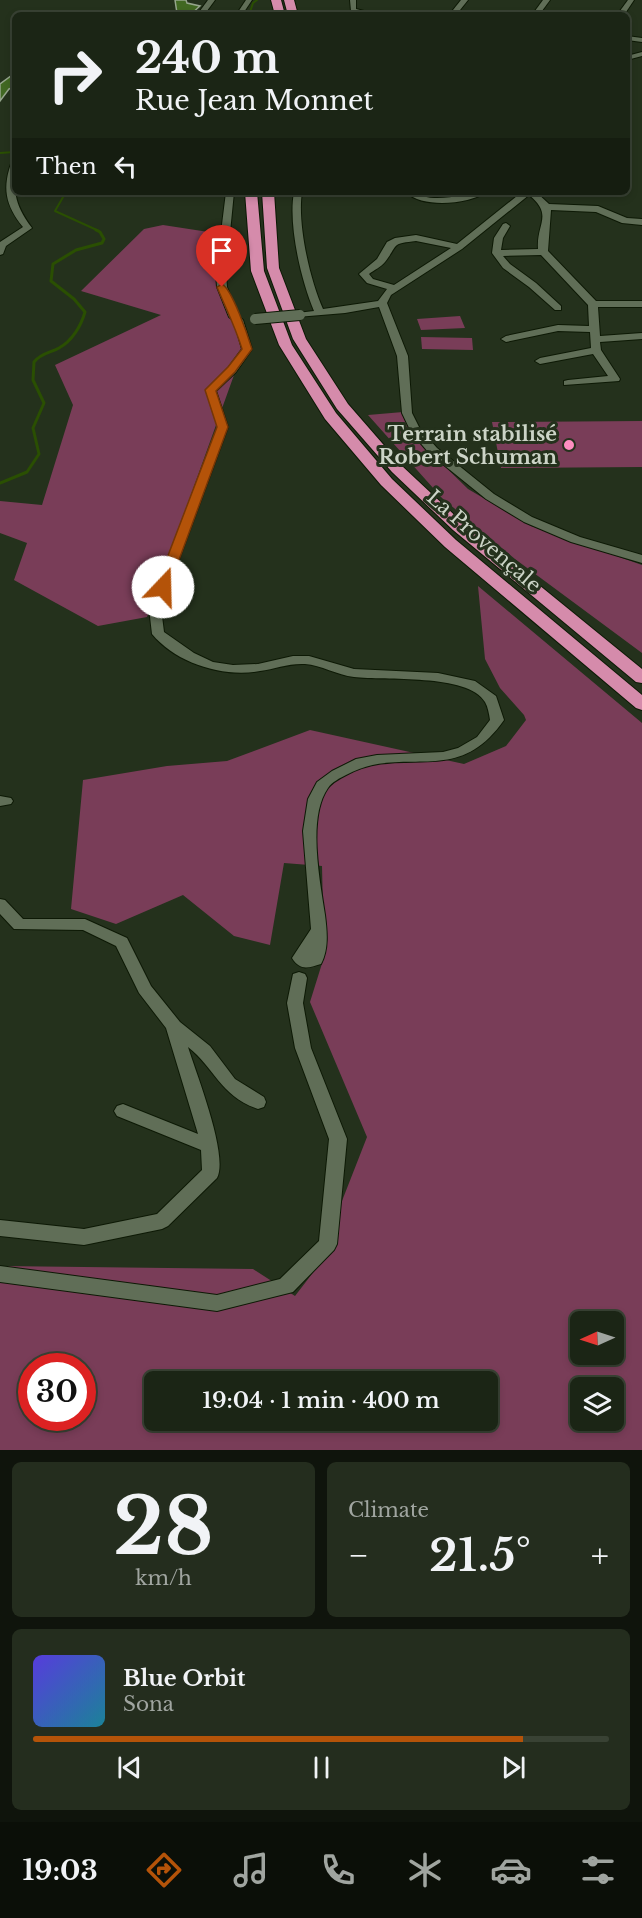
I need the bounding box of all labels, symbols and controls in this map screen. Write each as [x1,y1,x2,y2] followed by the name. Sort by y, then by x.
[135,32,280,84] text: 240 m
[36,36,114,114] icon: right
[135,84,374,117] text: Rue Jean Monnet
[109,150,142,183] icon: left
[36,153,97,180] text: Then
[196,225,247,287] pin
[205,234,238,267] icon: arrive
[378,422,557,469] place label: Terrain stabilisé Robert Schuman
[562,438,576,452] marker: Terrain stabilisé Robert Schuman
[422,485,546,597] street label: La Provençale
[131,555,195,619] position arrow
[570,1311,624,1365] north arrow
[570,1311,624,1431] map controls
[18,1353,96,1431] speed limit sign: 30
[570,1377,624,1431] button: layers
[202,1387,440,1414] text: 19:04 · 1 min · 400 m
[113,1478,214,1575] text: 28
[348,1498,429,1522] text: Climate
[429,1527,531,1583] text: 21.5°
[348,1535,369,1576] text: −
[591,1535,609,1576] text: +
[135,1566,192,1590] text: km/h
[123,1665,245,1692] text: Blue Orbit
[123,1692,174,1716] text: Sona
[113,1751,146,1784] icon: previous
[305,1751,338,1784] icon: pause
[497,1751,530,1784] icon: next
[143,1849,185,1891] icon: directions
[230,1849,272,1891] icon: music
[317,1849,359,1891] icon: phone
[404,1849,446,1891] icon: climate
[490,1849,532,1891] icon: car
[577,1849,619,1891] icon: filters
[22,1854,98,1887] text: 19:03

